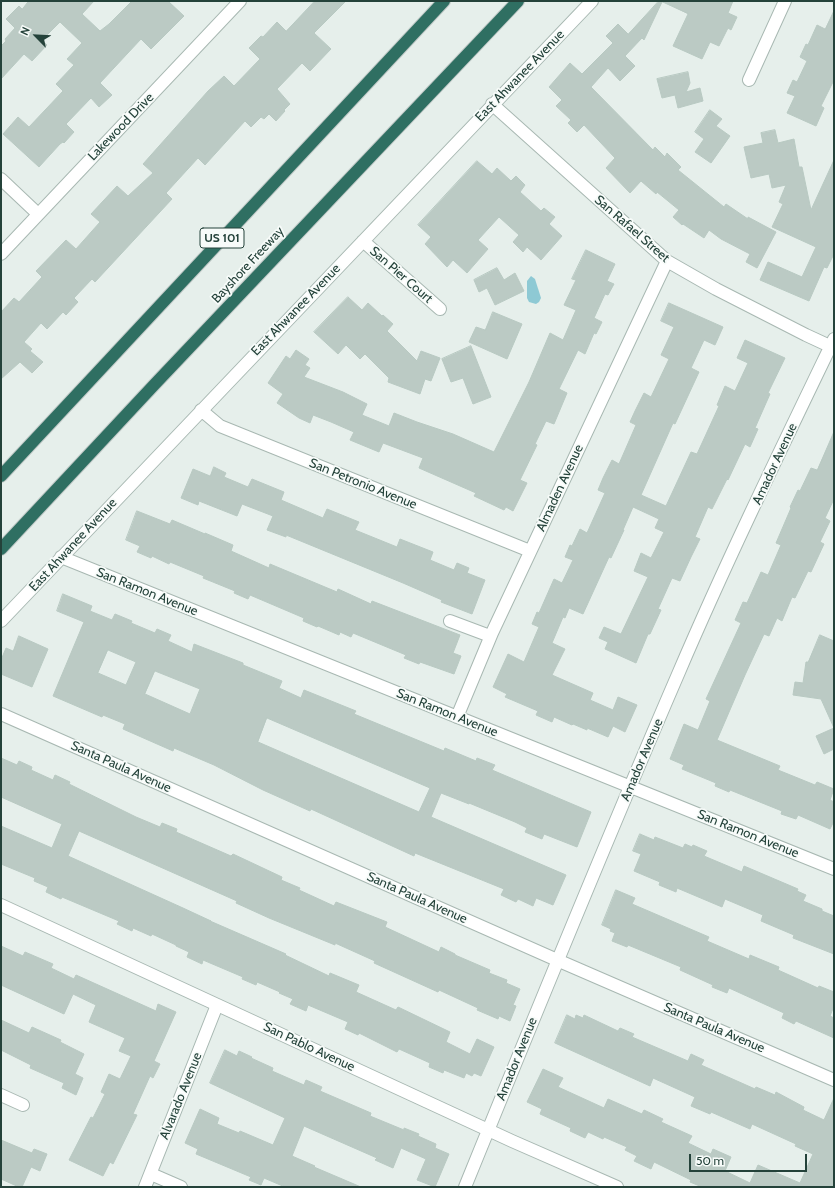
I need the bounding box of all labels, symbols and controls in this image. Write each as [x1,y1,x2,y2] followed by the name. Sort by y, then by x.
[16,16,56,56] north arrow
[17,25,33,38] text: N
[472,27,568,125] street label: East Ahwanee Avenue
[85,90,157,164] street label: Lakewood Drive
[591,192,673,266] street label: San Rafael Street
[209,224,287,306] street label: Bayshore Freeway
[200,228,244,248] road number: US 101
[366,243,436,307] street label: San Pier Court
[248,261,344,359] street label: East Ahwanee Avenue
[749,421,801,507] street label: Amador Avenue
[533,442,587,534] street label: Almaden Avenue
[307,455,419,513] street label: San Petronio Avenue
[26,495,120,595] street label: East Ahwanee Avenue
[94,565,200,619] street label: San Ramon Avenue
[394,686,500,740] street label: San Ramon Avenue
[618,716,666,804] street label: Amador Avenue
[68,738,174,796] street label: Santa Paula Avenue
[695,807,801,861] street label: San Ramon Avenue
[364,869,470,927] street label: Santa Paula Avenue
[661,1000,767,1056] street label: Santa Paula Avenue
[493,1015,541,1103] street label: Amador Avenue
[261,1019,357,1075] street label: San Pablo Avenue
[156,1050,206,1142] street label: Alvarado Avenue
[691,1146,809,1172] scale bar
[696,1153,724,1168] text: 50 m

